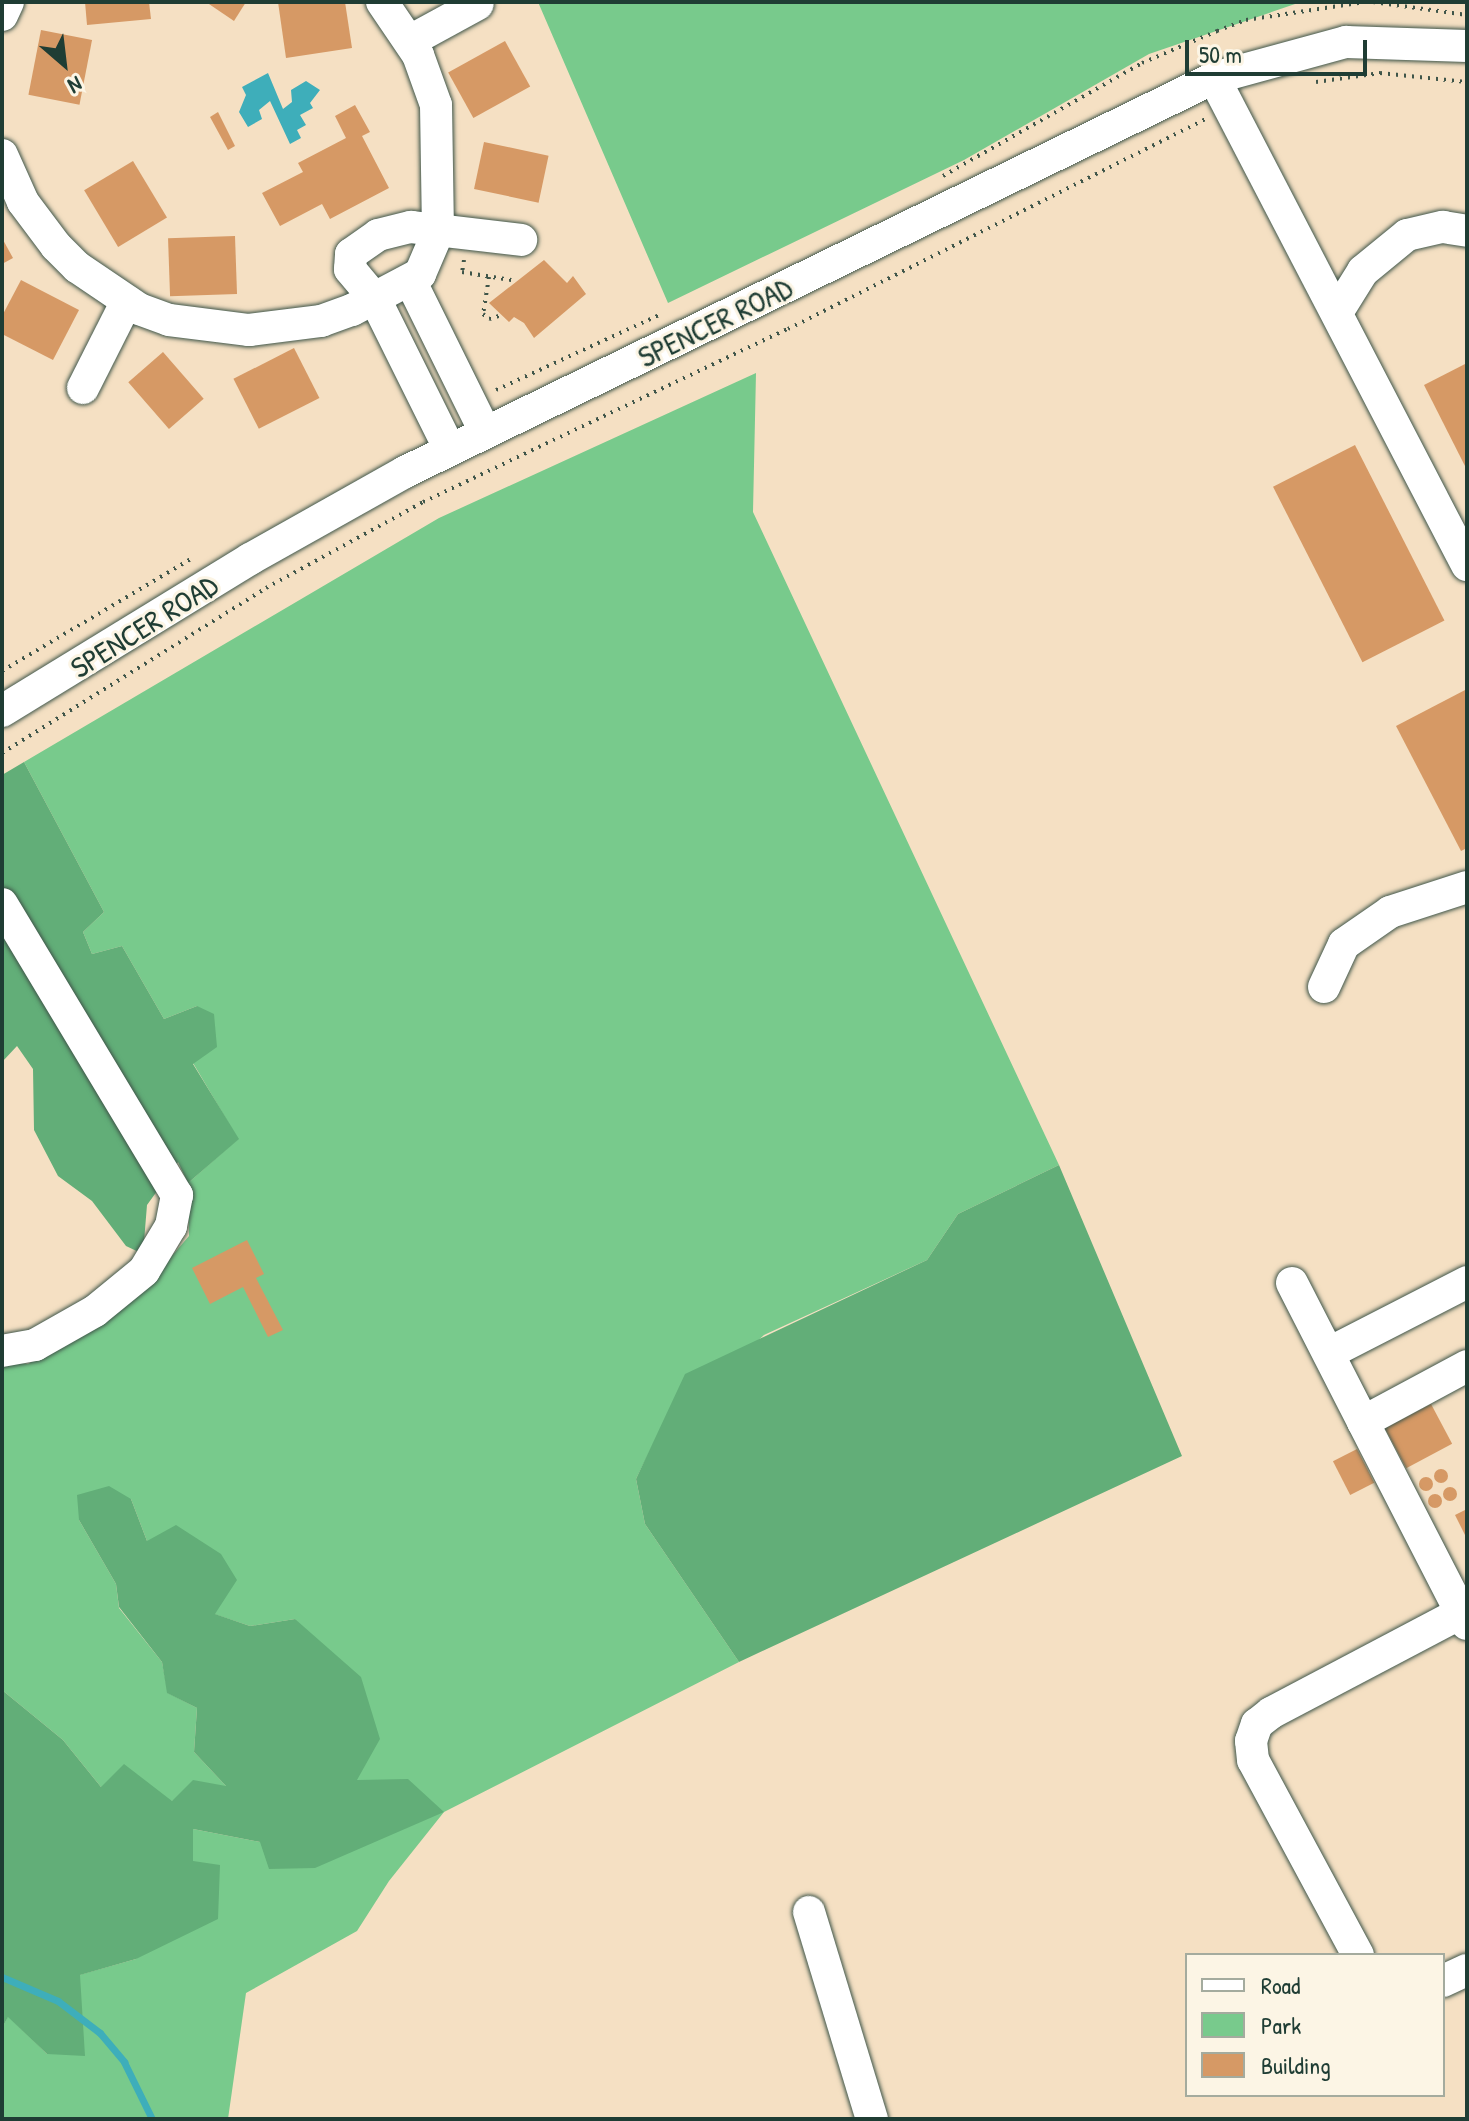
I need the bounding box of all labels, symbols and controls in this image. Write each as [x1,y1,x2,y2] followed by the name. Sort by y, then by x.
[24,24,104,104] north arrow
[1189,24,1371,74] scale bar
[1199,38,1242,70] text: 50 m
[63,69,87,101] text: N
[632,269,798,375] street label: SPENCER ROAD
[64,567,224,685] street label: SPENCER ROAD
[1185,1953,1445,2097] legend
[1261,1969,1300,2001] text: Road
[1261,2009,1301,2041] text: Park
[1261,2049,1331,2081] text: Building

